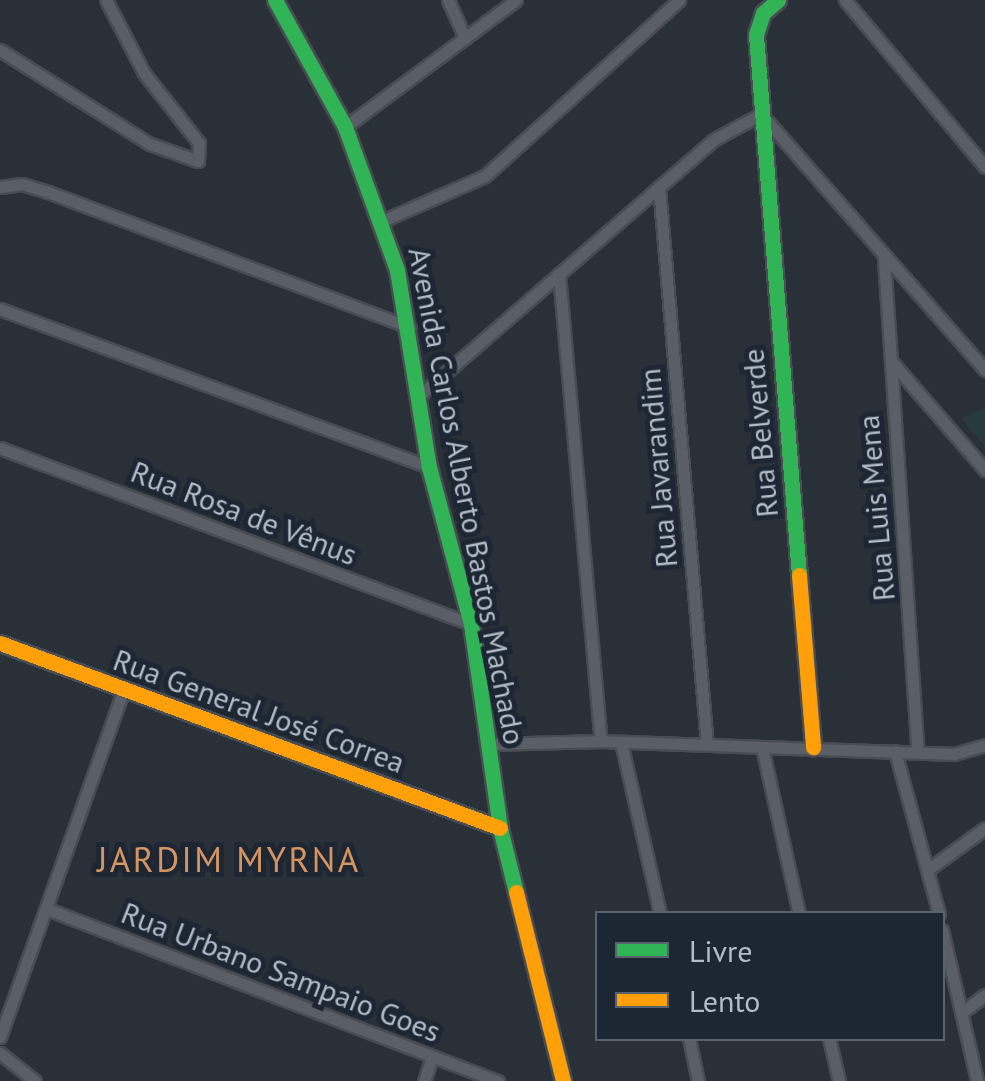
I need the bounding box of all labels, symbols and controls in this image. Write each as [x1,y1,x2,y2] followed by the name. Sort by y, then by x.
[401,244,533,748] street label: Avenida Carlos Alberto Bastos Machado
[735,347,785,519] street label: Rua Belverde
[631,367,685,569] street label: Rua Javarandim
[850,413,902,603] street label: Rua Luis Mena
[126,453,362,573] street label: Rua Rosa de Vênus
[109,642,409,780] street label: Rua General José Correa
[97,838,361,880] district label: JARDIM MYRNA
[116,895,446,1049] street label: Rua Urbano Sampaio Goes
[595,911,945,1041] legend
[689,931,752,970] text: Livre
[689,981,760,1020] text: Lento

